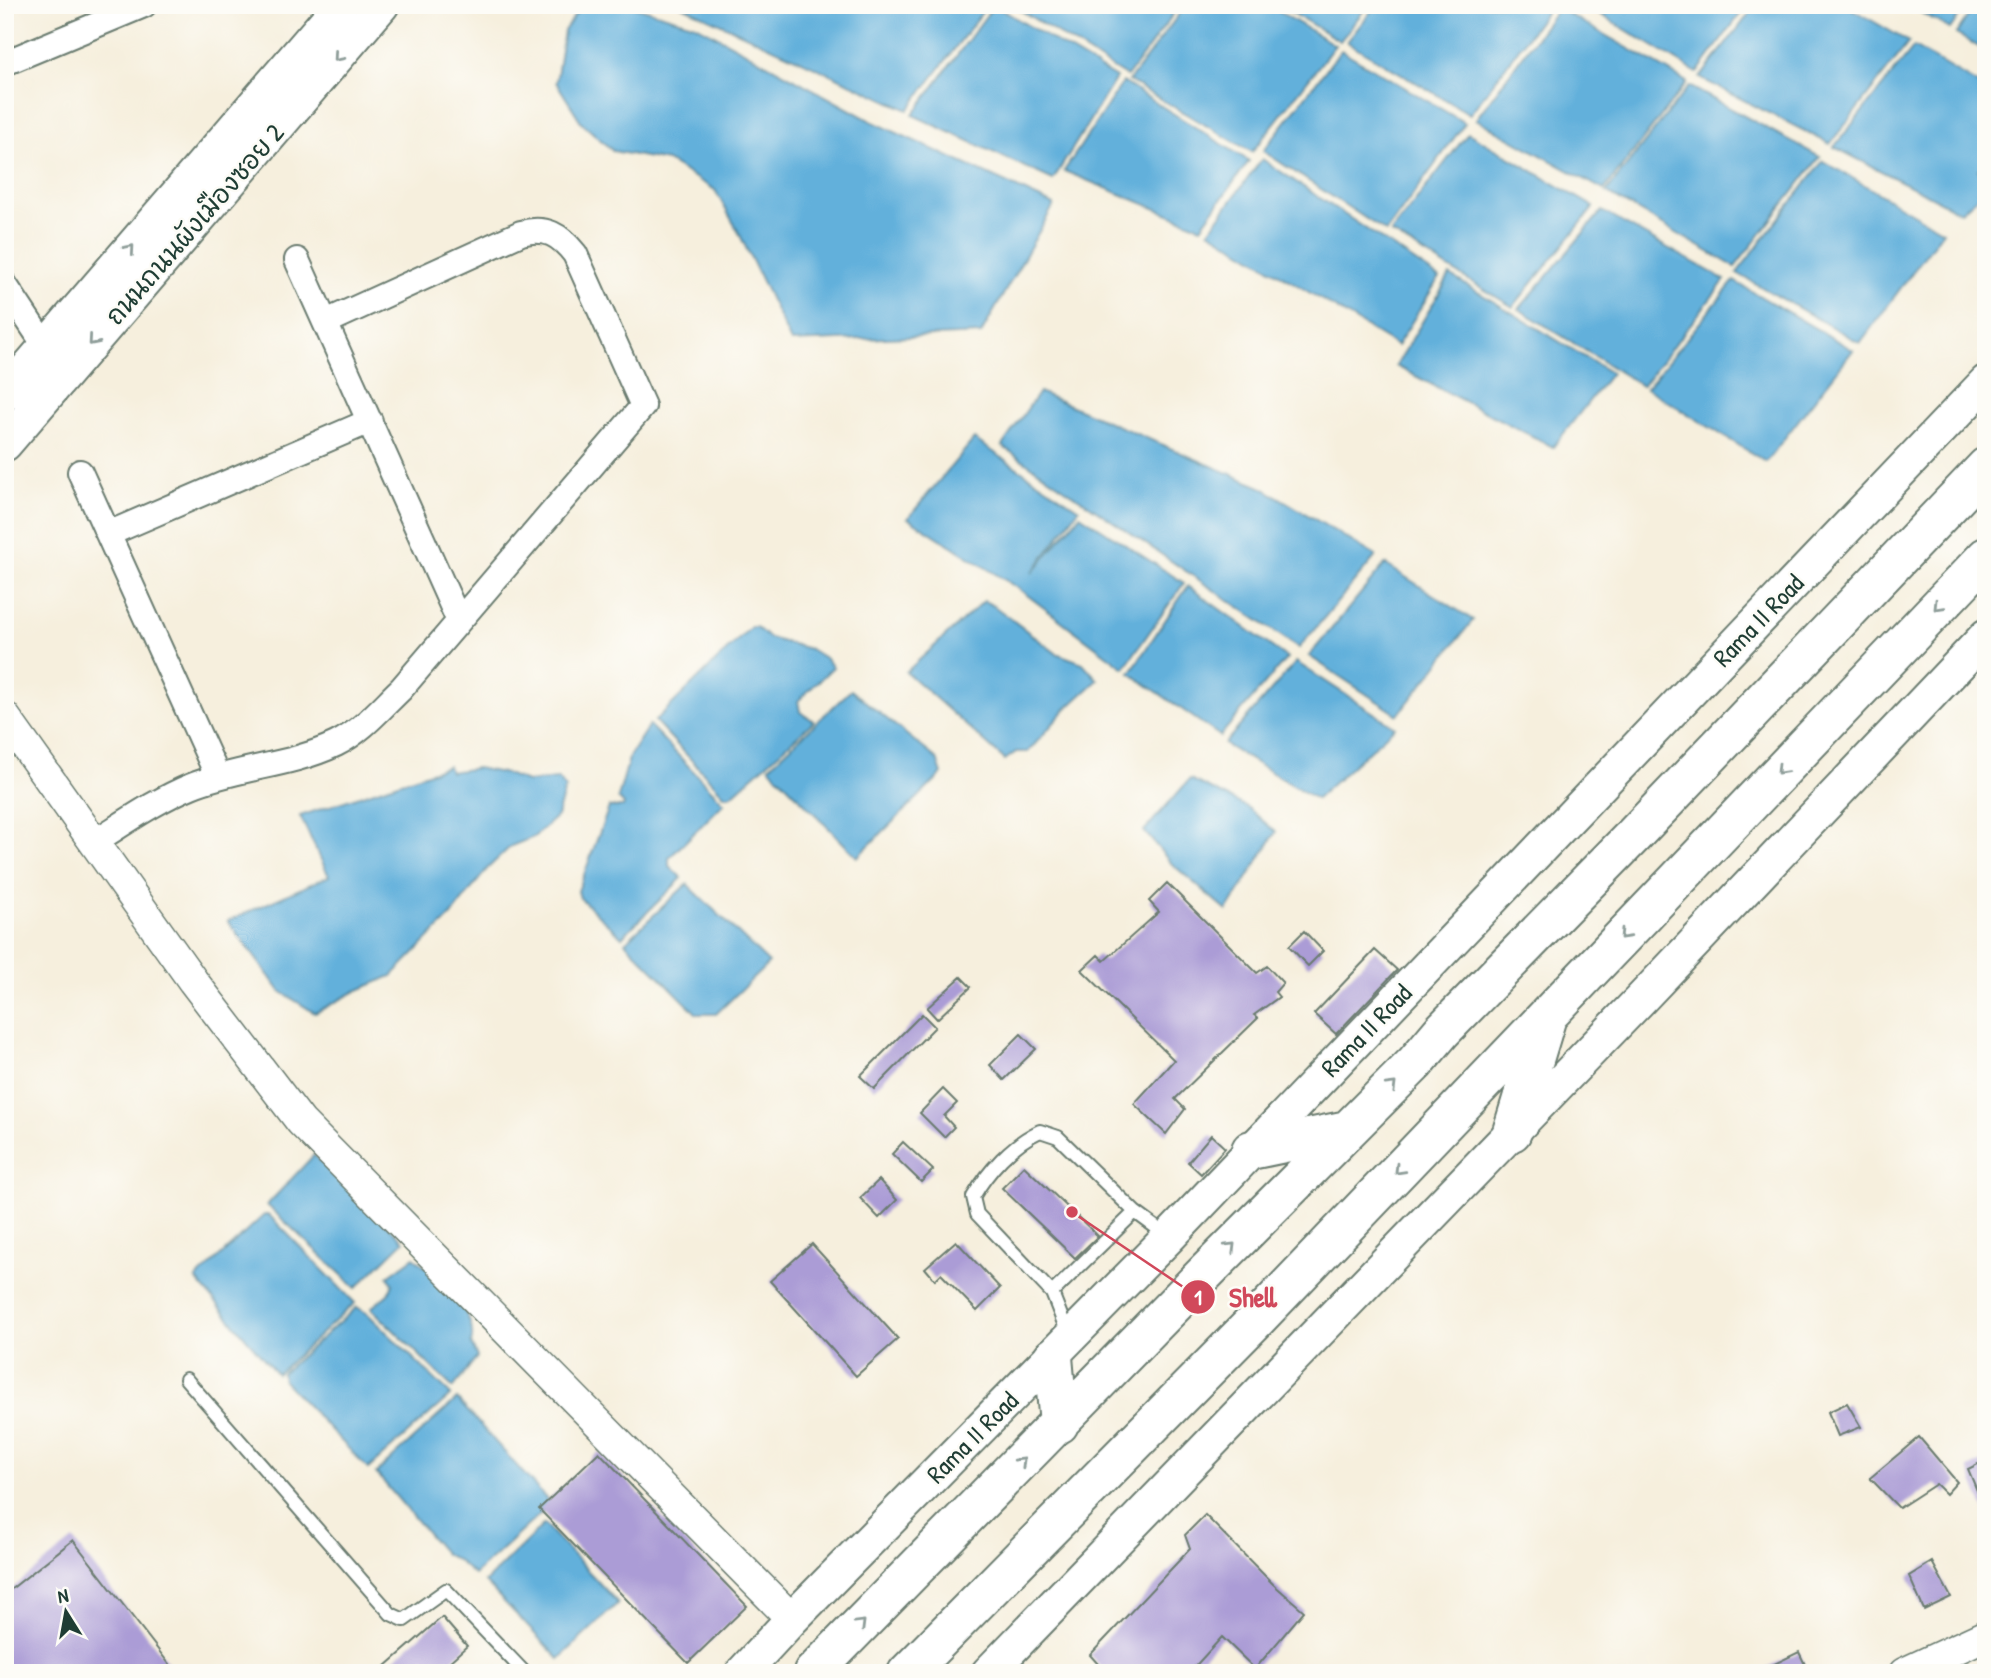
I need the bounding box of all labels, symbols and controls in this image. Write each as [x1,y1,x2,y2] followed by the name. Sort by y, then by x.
[334,49,346,62] one-way arrow
[97,116,291,332] street label: ถนนถนนผังเมืองซอย 2
[122,245,134,258] one-way arrow
[89,332,101,345] one-way arrow
[1705,566,1811,674] street label: Rama II Road
[1934,598,1947,611] one-way arrow
[1777,762,1790,775] one-way arrow
[1620,927,1633,940] one-way arrow
[1313,976,1419,1084] street label: Rama II Road
[1384,1081,1397,1094] one-way arrow
[1394,1162,1407,1175] one-way arrow
[1223,1242,1236,1255] one-way arrow
[1180,1273,1291,1322] callout: Shell
[1229,1278,1278,1316] text: Shell
[1194,1283,1202,1312] text: 1
[918,1383,1026,1491] street label: Rama II Road
[1013,1458,1026,1471] one-way arrow
[32,1576,102,1646] north arrow
[55,1582,70,1609] text: N
[853,1619,866,1632] one-way arrow

